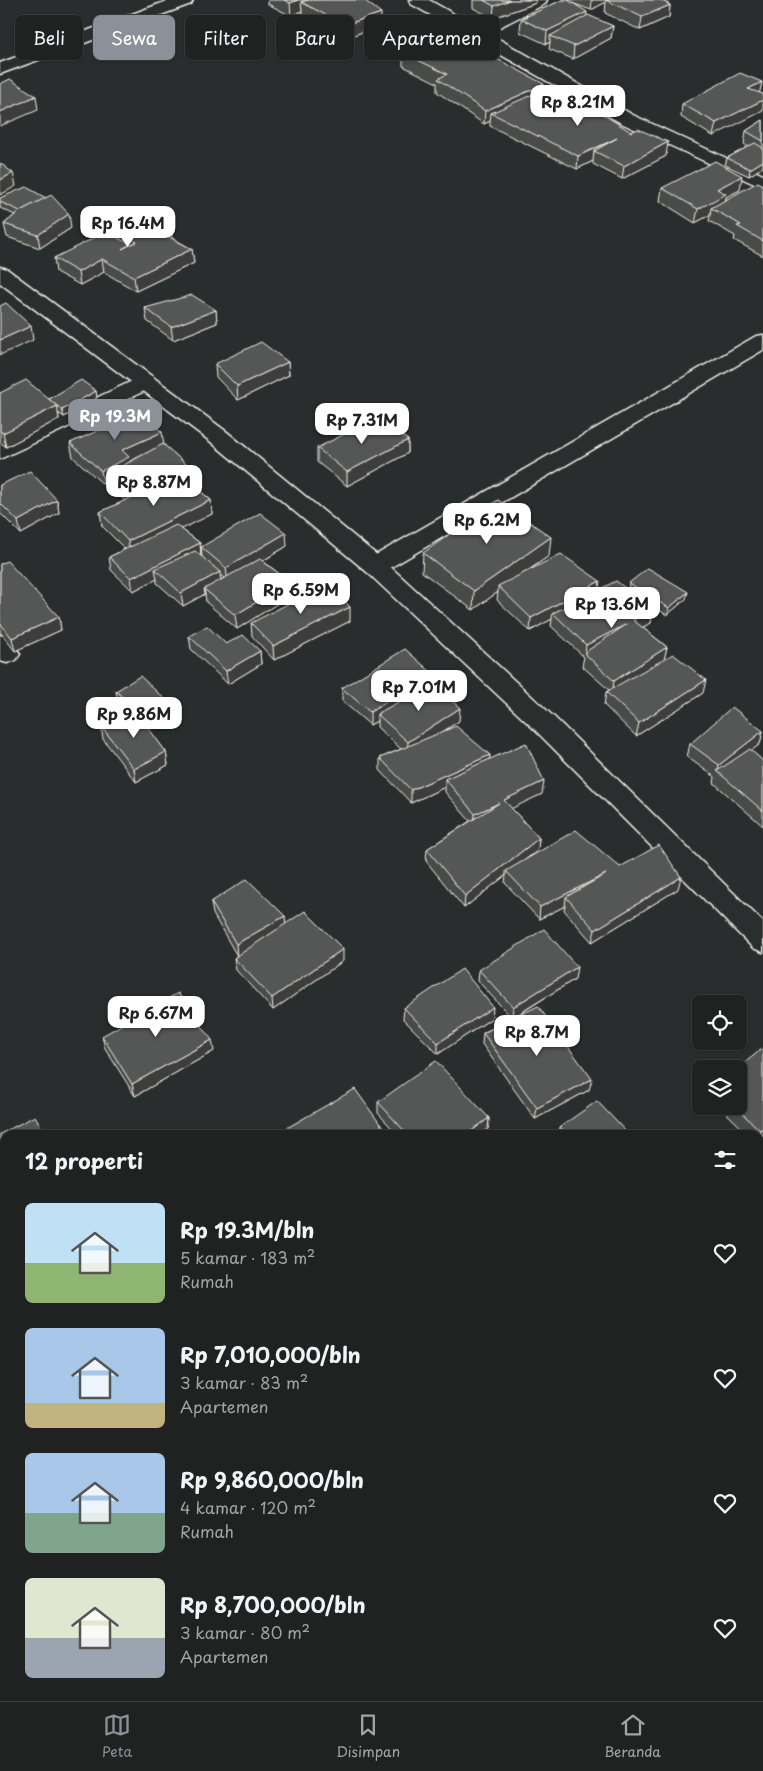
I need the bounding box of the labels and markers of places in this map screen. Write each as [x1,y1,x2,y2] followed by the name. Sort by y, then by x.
[526,84,630,127] pin: Rp 8.21M
[76,206,180,248] pin: Rp 16.4M
[63,398,167,441] pin: Rp 19.3M
[310,402,414,445] pin: Rp 7.31M
[102,464,206,507] pin: Rp 8.87M
[441,502,533,545] pin: Rp 6.2M
[249,572,353,615] pin: Rp 6.59M
[560,586,664,629] pin: Rp 13.6M
[367,670,471,712] pin: Rp 7.01M
[82,696,186,739] pin: Rp 9.86M
[104,996,208,1038] pin: Rp 6.67M
[491,1014,583,1057] pin: Rp 8.7M

